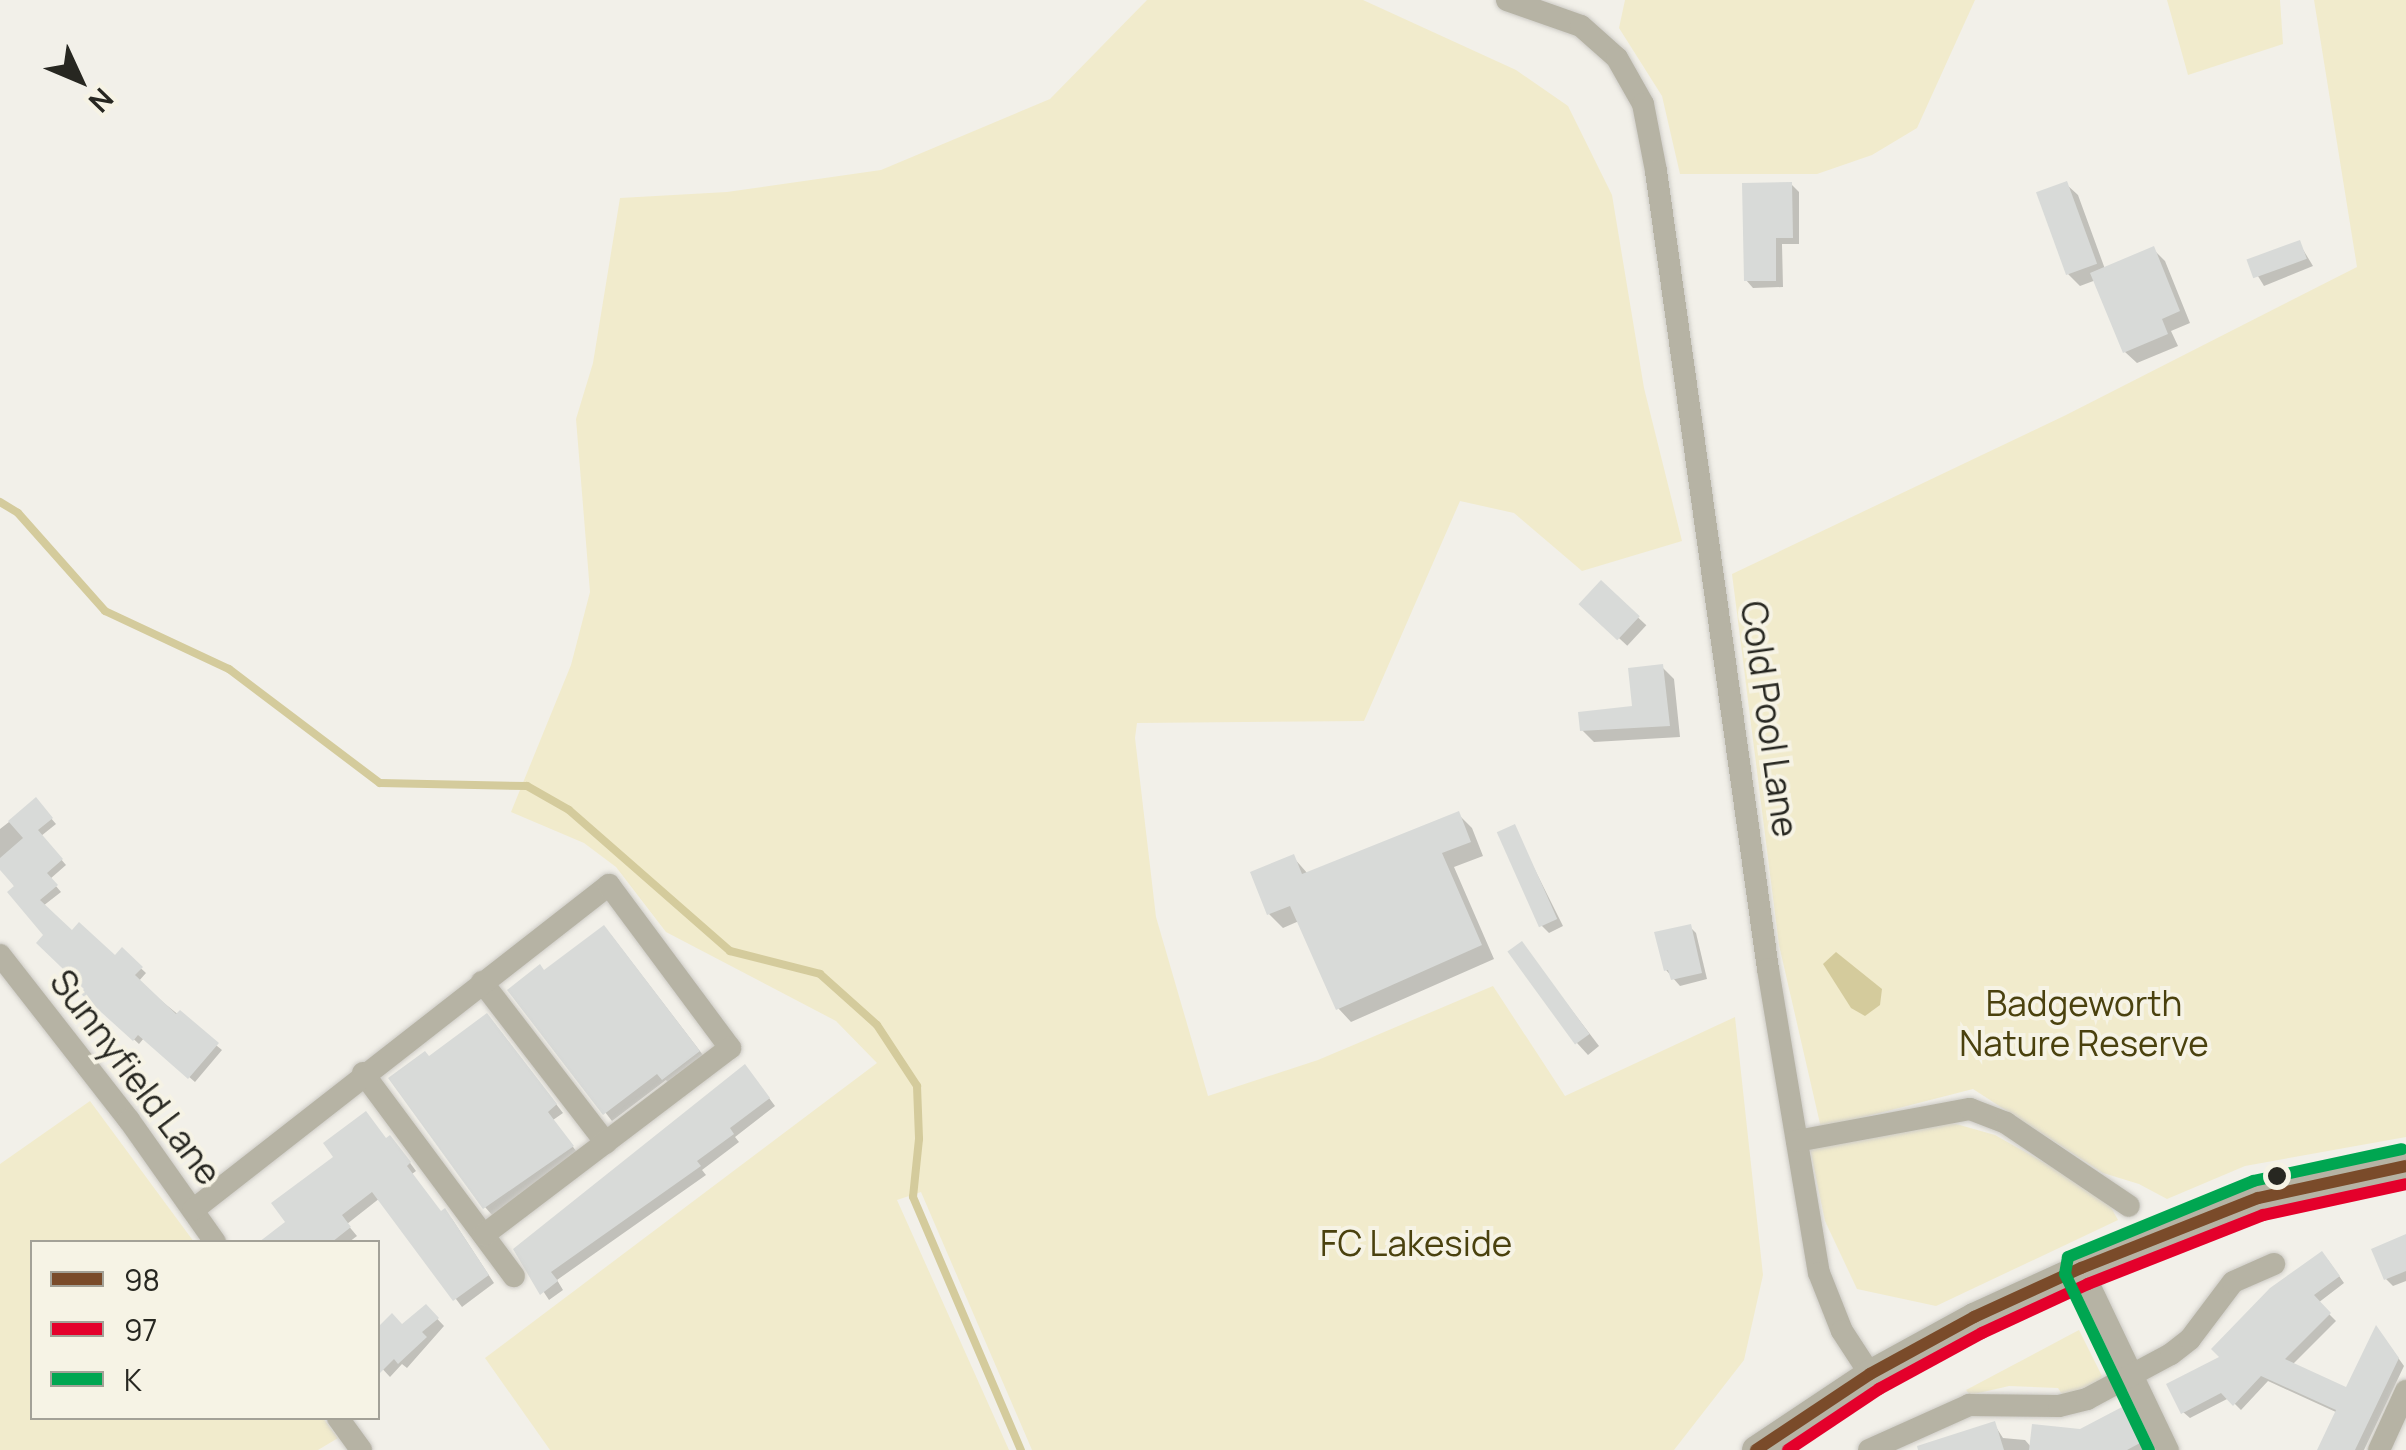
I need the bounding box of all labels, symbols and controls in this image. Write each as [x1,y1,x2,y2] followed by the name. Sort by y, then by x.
[30,30,130,130] north arrow
[81,80,122,121] text: N
[1733,598,1807,840] street label: Cold Pool Lane
[42,961,230,1193] street label: Sunnyfield Lane
[1959,982,2209,1064] park label: Badgeworth Nature Reserve
[2267,1166,2287,1186] unlabelled marker
[1320,1222,1512,1264] park label: FC Lakeside
[30,1240,380,1420] legend
[124,1259,160,1300] text: 98
[124,1309,157,1350] text: 97
[124,1359,142,1400] text: K

